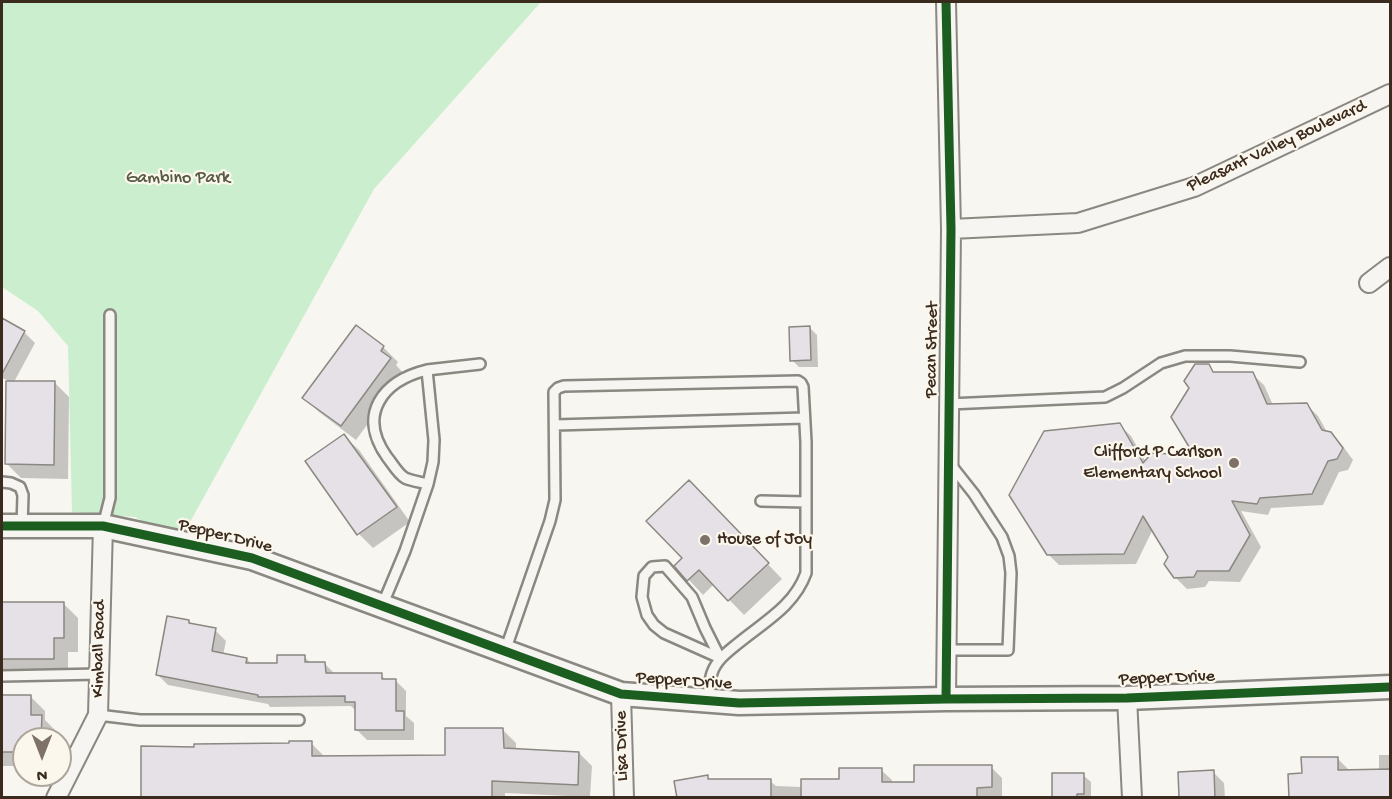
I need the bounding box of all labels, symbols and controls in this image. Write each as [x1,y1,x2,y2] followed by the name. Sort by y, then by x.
[1184,96,1370,198] street label: Pleasant Valley Boulevard
[126,168,230,190] park label: Gambino Park
[921,302,945,398] street label: Pecan Street
[1083,442,1222,484] place label: Clifford P Carlson Elementary School
[1227,456,1241,470] marker: Clifford P Carlson Elementary School
[176,515,274,559] street label: Pepper Drive
[717,529,812,551] place label: House of Joy
[698,533,712,547] marker: House of Joy
[88,600,112,698] street label: Kimball Road
[1119,667,1215,691] street label: Pepper Drive
[635,668,733,696] street label: Pepper Drive
[612,711,634,781] street label: Lisa Drive
[12,727,72,787] north arrow
[37,764,47,783] text: N

